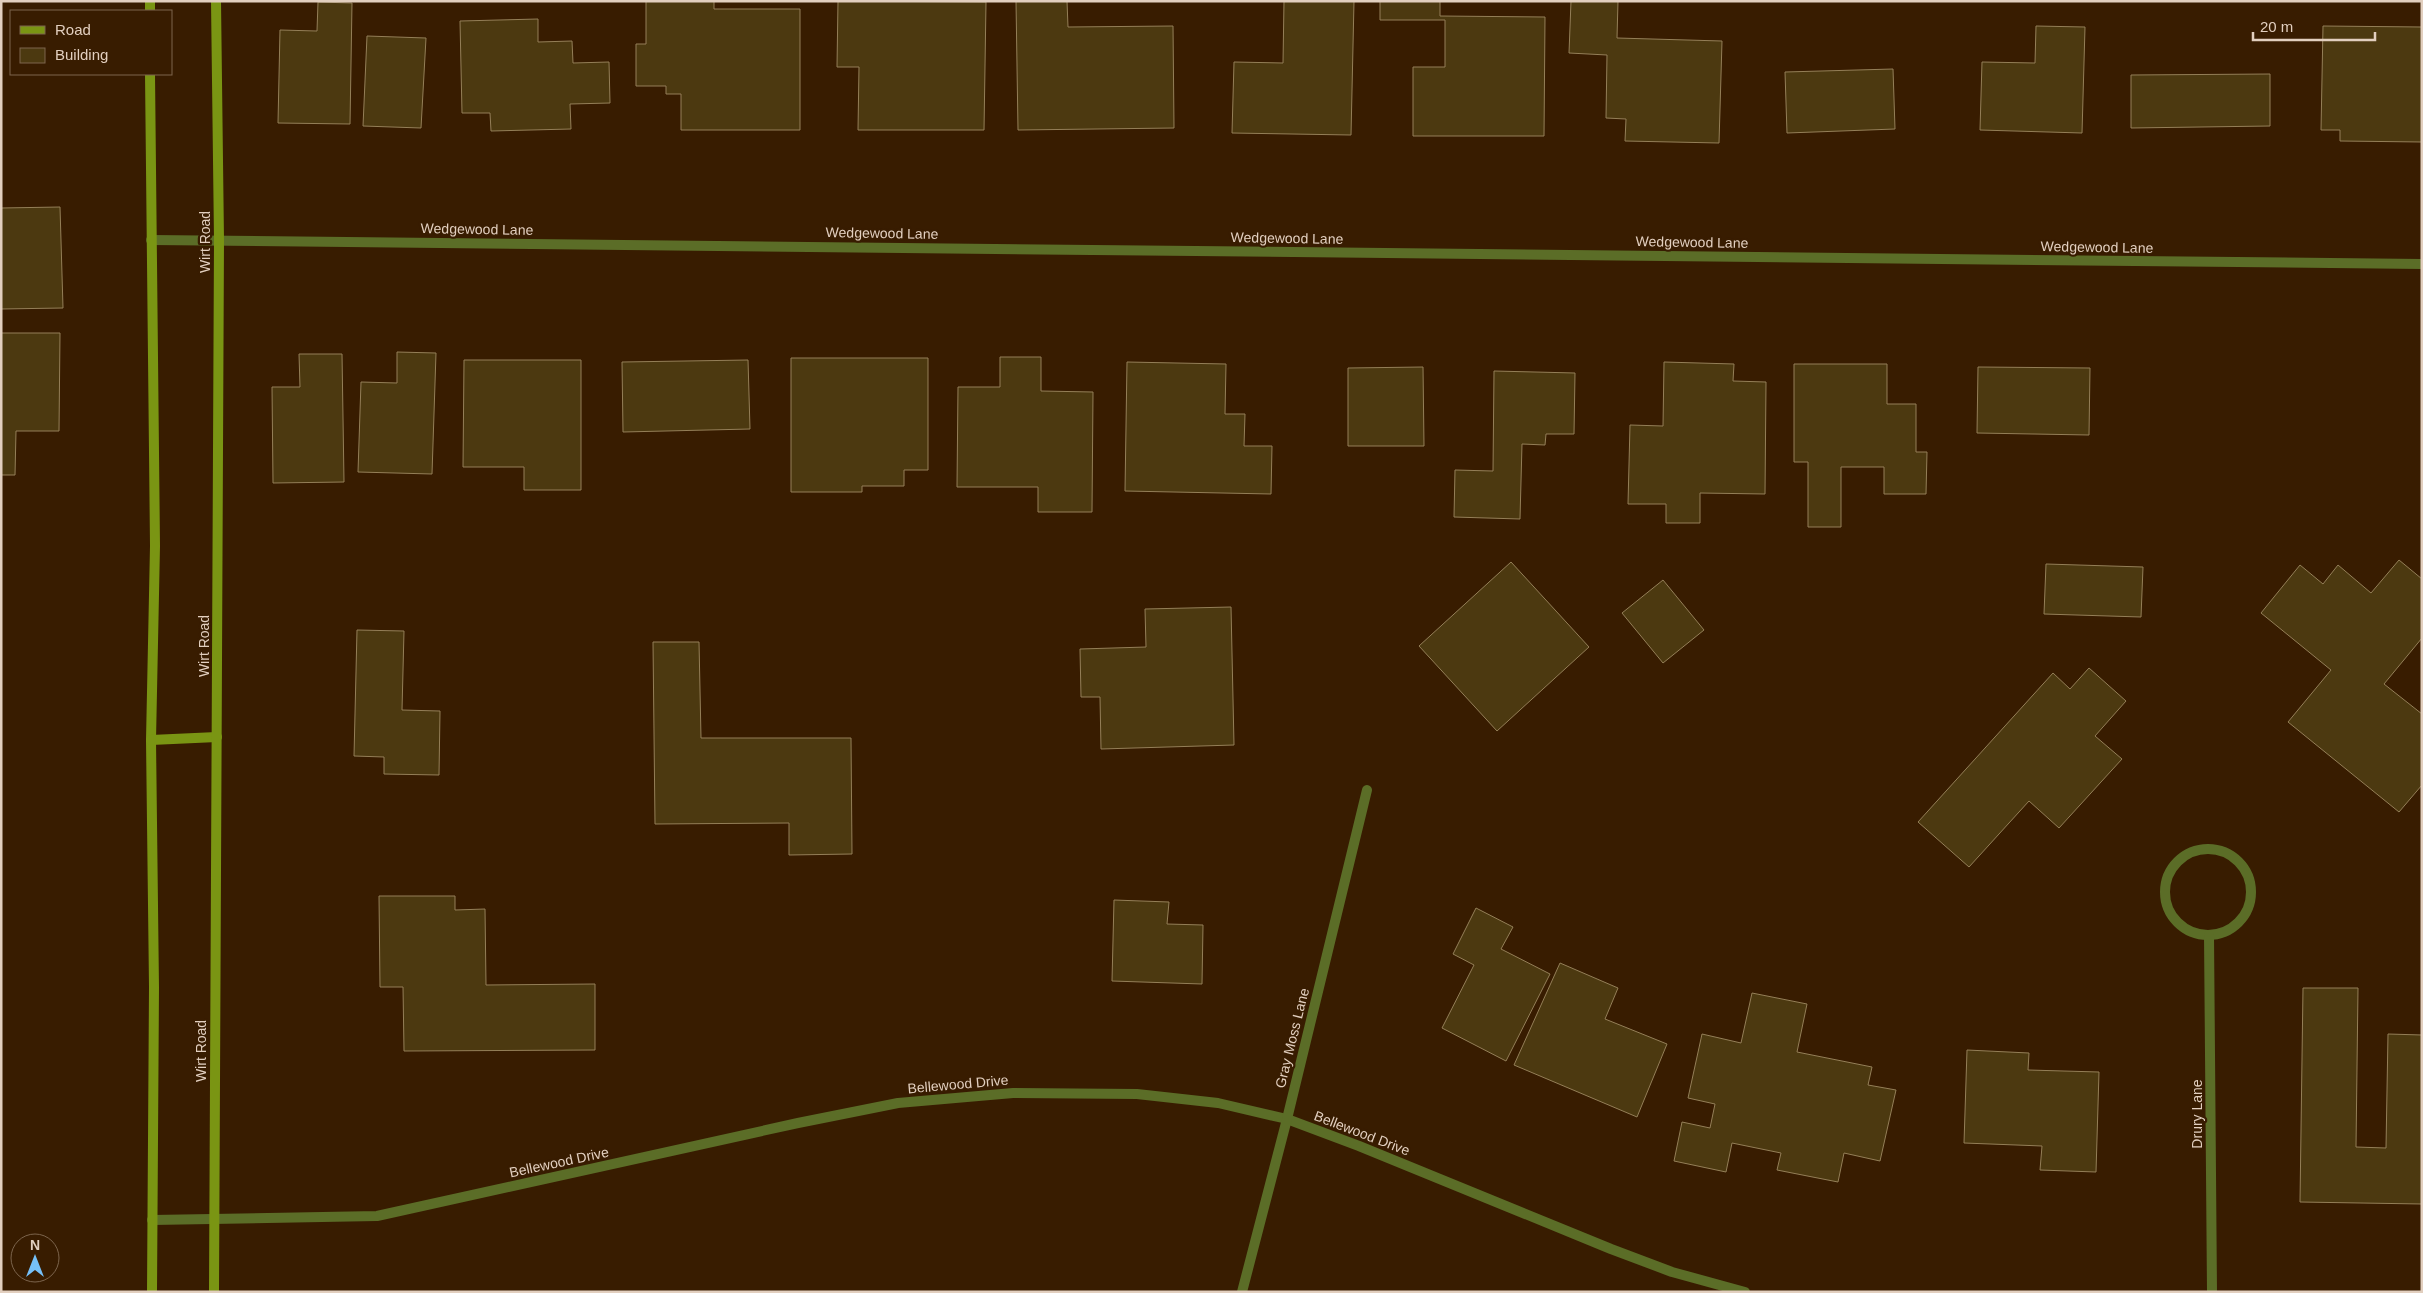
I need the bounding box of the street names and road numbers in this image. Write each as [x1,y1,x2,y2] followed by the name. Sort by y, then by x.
[197,211,213,273] street label: Wirt Road
[421,220,534,238] street label: Wedgewood Lane
[826,224,939,242] street label: Wedgewood Lane
[1231,229,1344,247] street label: Wedgewood Lane
[1636,233,1749,251] street label: Wedgewood Lane
[2041,238,2154,256] street label: Wedgewood Lane
[196,615,212,677] street label: Wirt Road
[1272,986,1312,1090] street label: Gray Moss Lane
[193,1020,209,1082] street label: Wirt Road
[907,1072,1009,1096] street label: Bellewood Drive
[2189,1079,2205,1149] street label: Drury Lane
[1312,1107,1412,1159] street label: Bellewood Drive
[508,1144,610,1180] street label: Bellewood Drive

